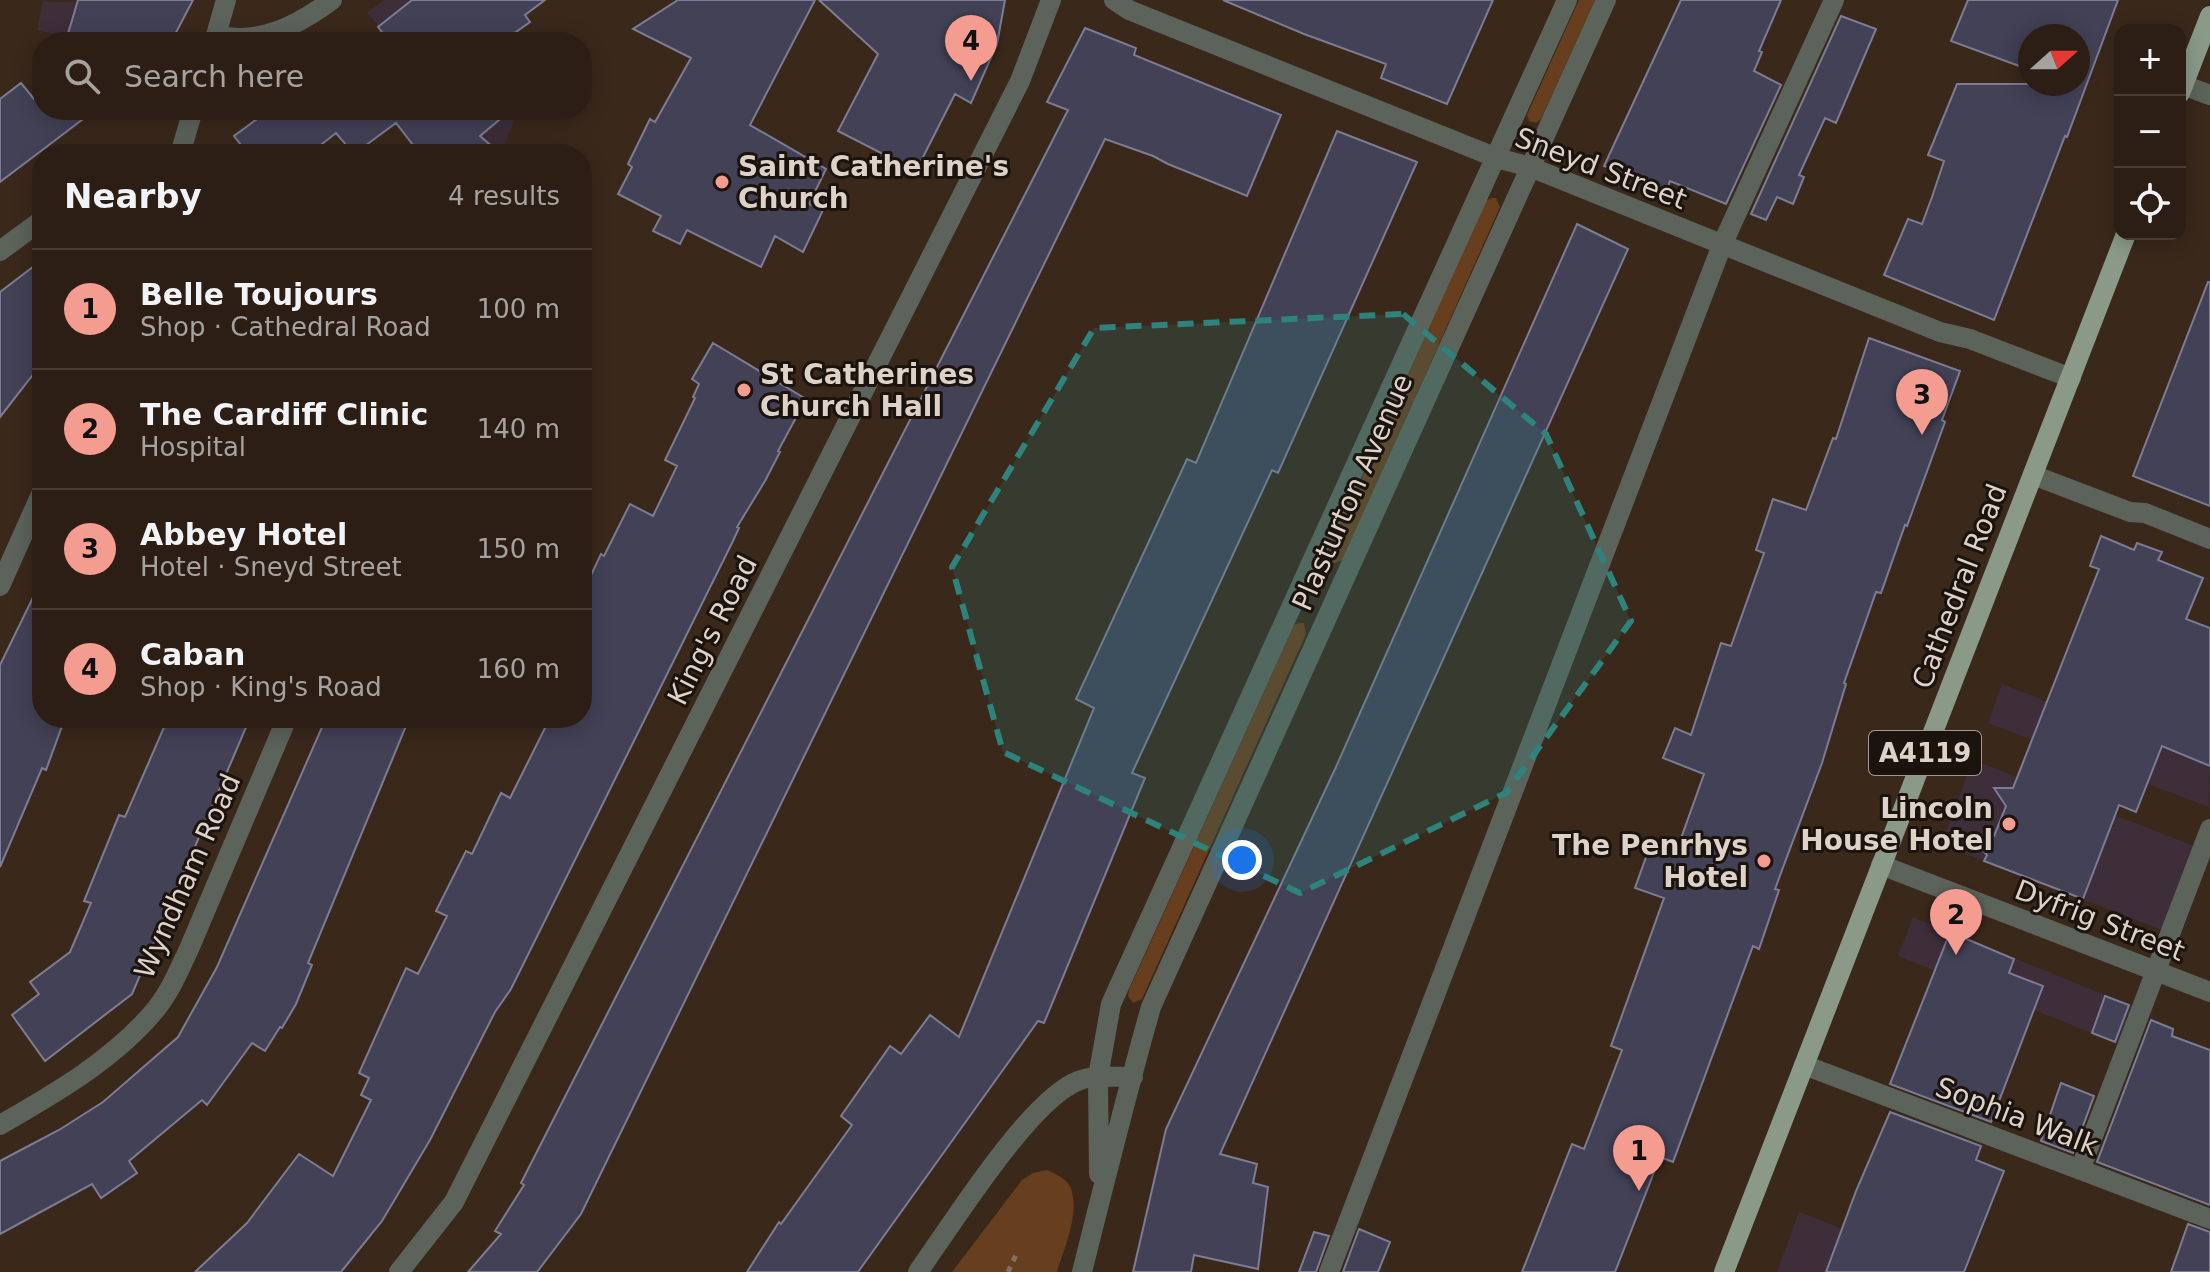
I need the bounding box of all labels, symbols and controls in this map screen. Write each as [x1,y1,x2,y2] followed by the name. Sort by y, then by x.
[945,15,997,81] pin: 4
[2018,24,2090,96] north arrow
[2114,24,2186,240] map controls
[2114,24,2186,96] button: +
[32,32,592,120] search box
[60,54,104,98] icon: search
[124,59,304,94] text: Search here
[2114,96,2186,168] button: −
[1510,121,1691,216] street label: Sneyd Street
[738,150,1009,215] place label: Saint Catherine's Church
[2114,168,2186,240] button: locate
[713,173,731,191] marker: Saint Catherine's Church
[64,176,202,216] text: Nearby
[448,181,560,211] text: 4 results
[140,277,378,312] text: Belle Toujours
[81,294,99,324] text: 1
[477,294,560,324] text: 100 m
[140,312,431,342] text: Shop · Cathedral Road
[760,358,974,423] place label: St Catherines Church Hall
[1285,369,1419,616] street label: Plasturton Avenue
[1896,369,1948,435] pin: 3
[735,381,753,399] marker: St Catherines Church Hall
[140,397,428,432] text: The Cardiff Clinic
[81,414,99,444] text: 2
[477,414,560,444] text: 140 m
[140,432,246,462] text: Hospital
[1905,479,2014,693] street label: Cathedral Road
[140,517,347,552] text: Abbey Hotel
[81,534,99,564] text: 3
[477,534,560,564] text: 150 m
[661,550,764,710] street label: King's Road
[140,552,402,582] text: Hotel · Sneyd Street
[140,637,245,672] text: Caban
[81,654,99,684] text: 4
[477,654,560,684] text: 160 m
[140,672,382,702] text: Shop · King's Road
[1869,731,1981,775] road number: A4119
[128,769,247,984] street label: Wyndham Road
[1800,792,1993,857] place label: Lincoln House Hotel
[2000,815,2018,833] marker: Lincoln House Hotel
[1552,829,1748,894] place label: The Penrhys Hotel
[1222,840,1262,880] your location
[1755,852,1773,870] marker: The Penrhys Hotel
[2010,873,2189,968] street label: Dyfrig Street
[1930,889,1982,955] pin: 2
[1931,1070,2103,1163] street label: Sophia Walk
[1613,1125,1665,1191] pin: 1

